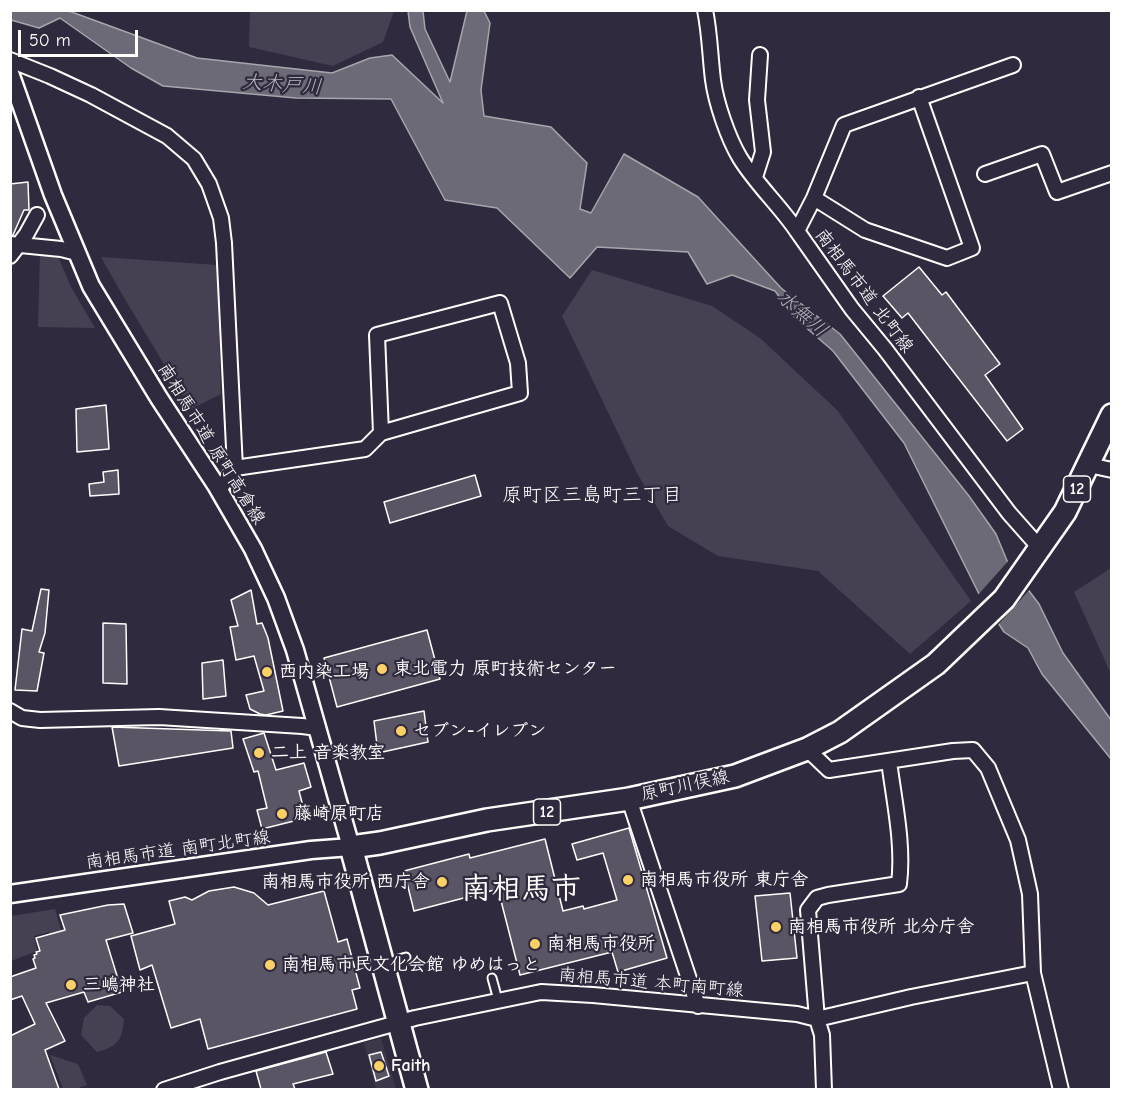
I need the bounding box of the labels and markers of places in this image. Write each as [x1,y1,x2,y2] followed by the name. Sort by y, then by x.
[394,658,616,680] place label: 東北電力 原町技術センター
[279,661,369,683] place label: 西内染工場
[375,662,389,676] marker: 東北電力 原町技術センター
[260,665,274,679] marker: 西内染工場
[413,720,546,742] place label: セブン-イレブン
[394,724,408,738] marker: セブン-イレブン
[271,742,385,764] place label: 二上 音楽教室
[252,746,266,760] marker: 二上 音楽教室
[294,803,384,825] place label: 藤崎原町店
[275,807,289,821] marker: 藤崎原町店
[640,869,808,891] place label: 南相馬市役所 東庁舎
[262,871,430,893] place label: 南相馬市役所 西庁舎
[621,873,635,887] marker: 南相馬市役所 東庁舎
[435,875,449,889] marker: 南相馬市役所 西庁舎
[788,916,974,938] place label: 南相馬市役所 北分庁舎
[769,920,783,934] marker: 南相馬市役所 北分庁舎
[547,933,655,955] place label: 南相馬市役所
[528,937,542,951] marker: 南相馬市役所
[282,954,540,976] place label: 南相馬市民文化会館 ゆめはっと
[263,958,277,972] marker: 南相馬市民文化会館 ゆめはっと
[83,974,155,996] place label: 三嶋神社
[64,978,78,992] marker: 三嶋神社
[391,1055,430,1077] place label: Faith
[372,1059,386,1073] marker: Faith

